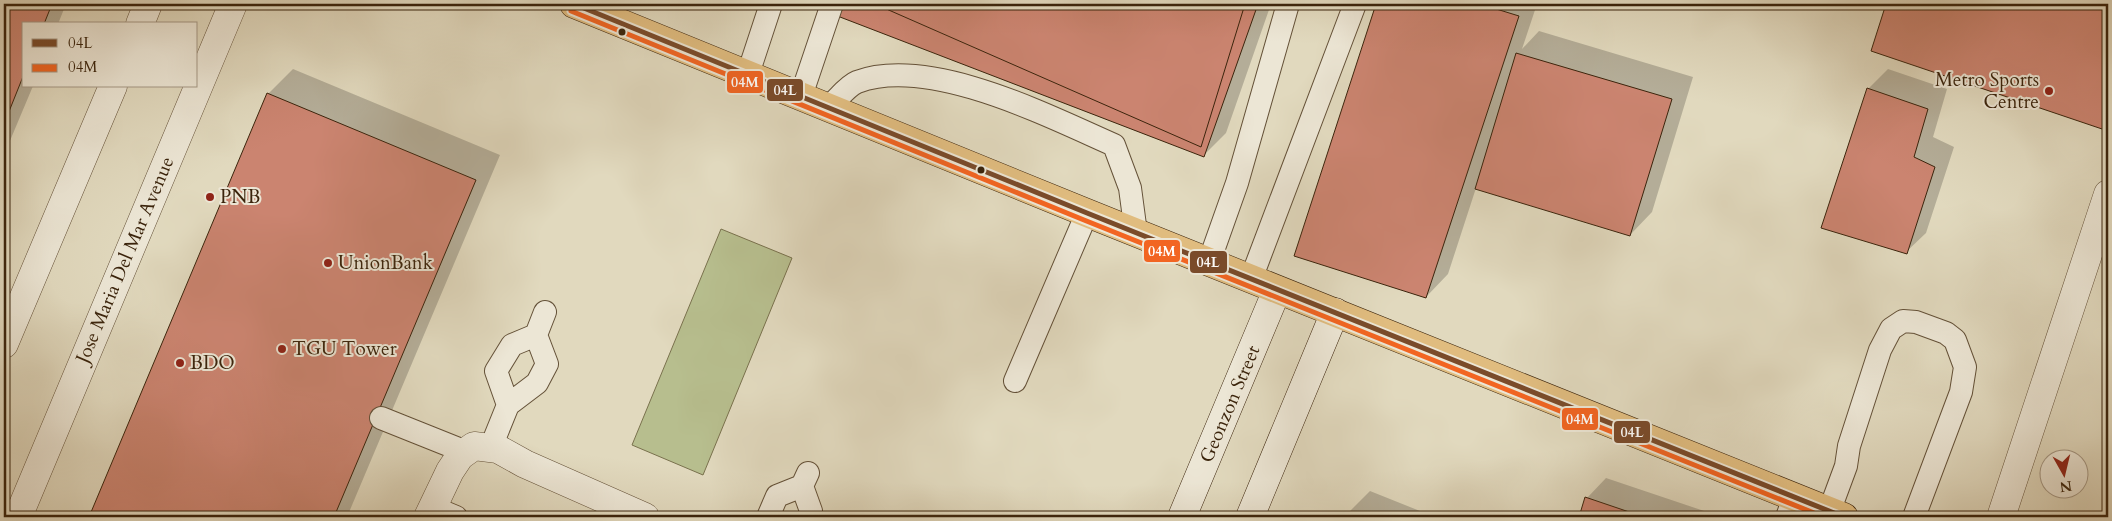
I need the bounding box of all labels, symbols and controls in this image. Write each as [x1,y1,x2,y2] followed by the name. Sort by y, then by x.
[22,22,198,88] legend
[617,27,627,37] unlabelled marker
[68,33,93,53] text: 04L
[68,57,98,77] text: 04M
[1935,67,2039,115] place label: Metro Sports Centre
[726,70,764,94] line badge: 04M
[731,73,759,92] text: 04M
[766,78,804,102] line badge: 04L
[773,81,797,100] text: 04L
[2043,85,2055,97] marker: Metro Sports Centre
[68,153,180,370] street label: Jose Maria Del Mar Avenue
[976,165,986,175] unlabelled marker
[220,184,260,210] place label: PNB
[204,191,216,203] marker: PNB
[1143,239,1181,263] line badge: 04M
[1148,242,1176,261] text: 04M
[338,250,434,276] place label: UnionBank
[1189,250,1228,274] line badge: 04L
[1196,253,1220,272] text: 04L
[322,257,334,269] marker: UnionBank
[292,336,397,362] place label: TGU Tower
[1194,341,1266,467] street label: Geonzon Street
[276,343,288,355] marker: TGU Tower
[190,350,235,376] place label: BDO
[174,357,186,369] marker: BDO
[1561,407,1599,431] line badge: 04M
[1566,410,1594,429] text: 04M
[1613,420,1651,444] line badge: 04L
[1620,423,1644,442] text: 04L
[2040,448,2090,498] north arrow
[2058,476,2073,497] text: N

